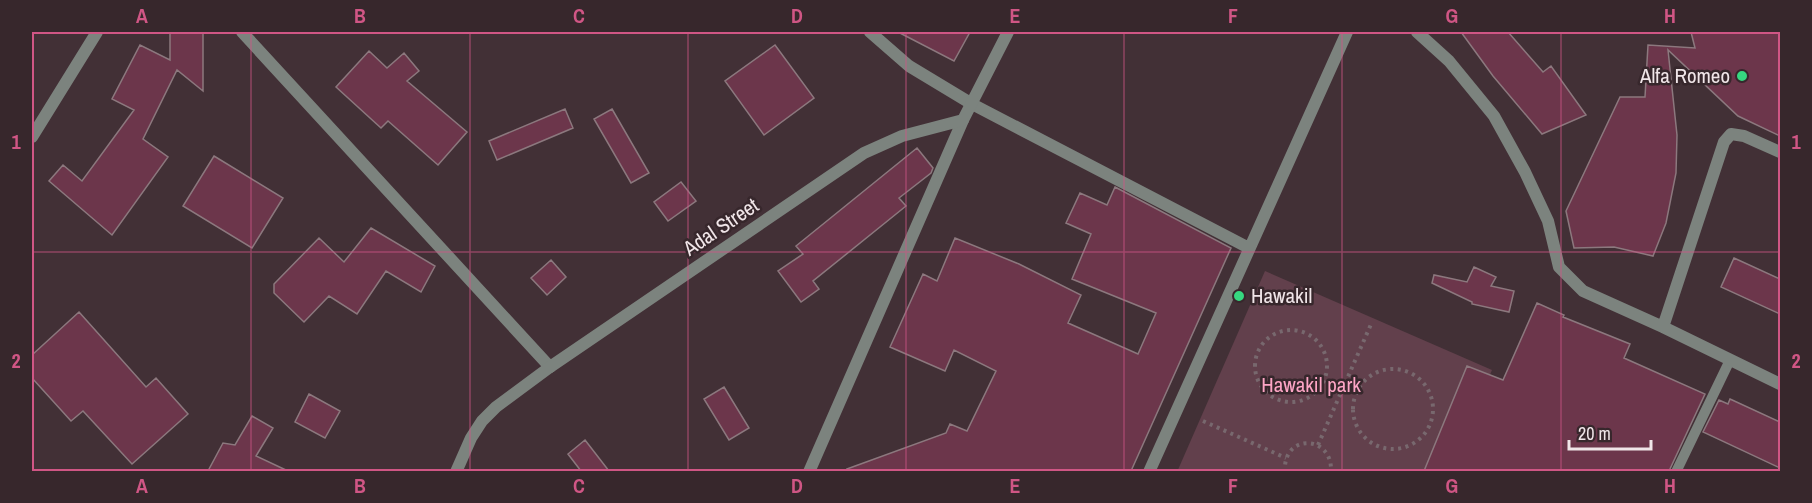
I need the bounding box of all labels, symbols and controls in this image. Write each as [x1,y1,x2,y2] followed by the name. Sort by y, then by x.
[136,2,148,29] text: A
[354,2,366,29] text: B
[573,2,585,29] text: C
[791,2,803,29] text: D
[1010,2,1021,29] text: E
[1228,2,1238,29] text: F
[1446,2,1458,29] text: G
[1664,2,1676,29] text: H
[1639,61,1730,90] place label: Alfa Romeo
[1735,69,1749,83] marker: Alfa Romeo
[11,128,21,155] text: 1
[1791,128,1801,155] text: 1
[676,191,764,263] street label: Adal Street
[1251,281,1312,310] place label: Hawakil
[1232,289,1246,303] marker: Hawakil
[11,347,21,374] text: 2
[1791,347,1801,374] text: 2
[1261,370,1361,399] park label: Hawakil park
[1569,413,1652,451] scale bar
[1578,421,1611,446] text: 20 m
[136,472,148,499] text: A
[354,472,366,499] text: B
[573,472,585,499] text: C
[791,472,803,499] text: D
[1010,472,1021,499] text: E
[1228,472,1238,499] text: F
[1446,472,1458,499] text: G
[1664,472,1676,499] text: H

